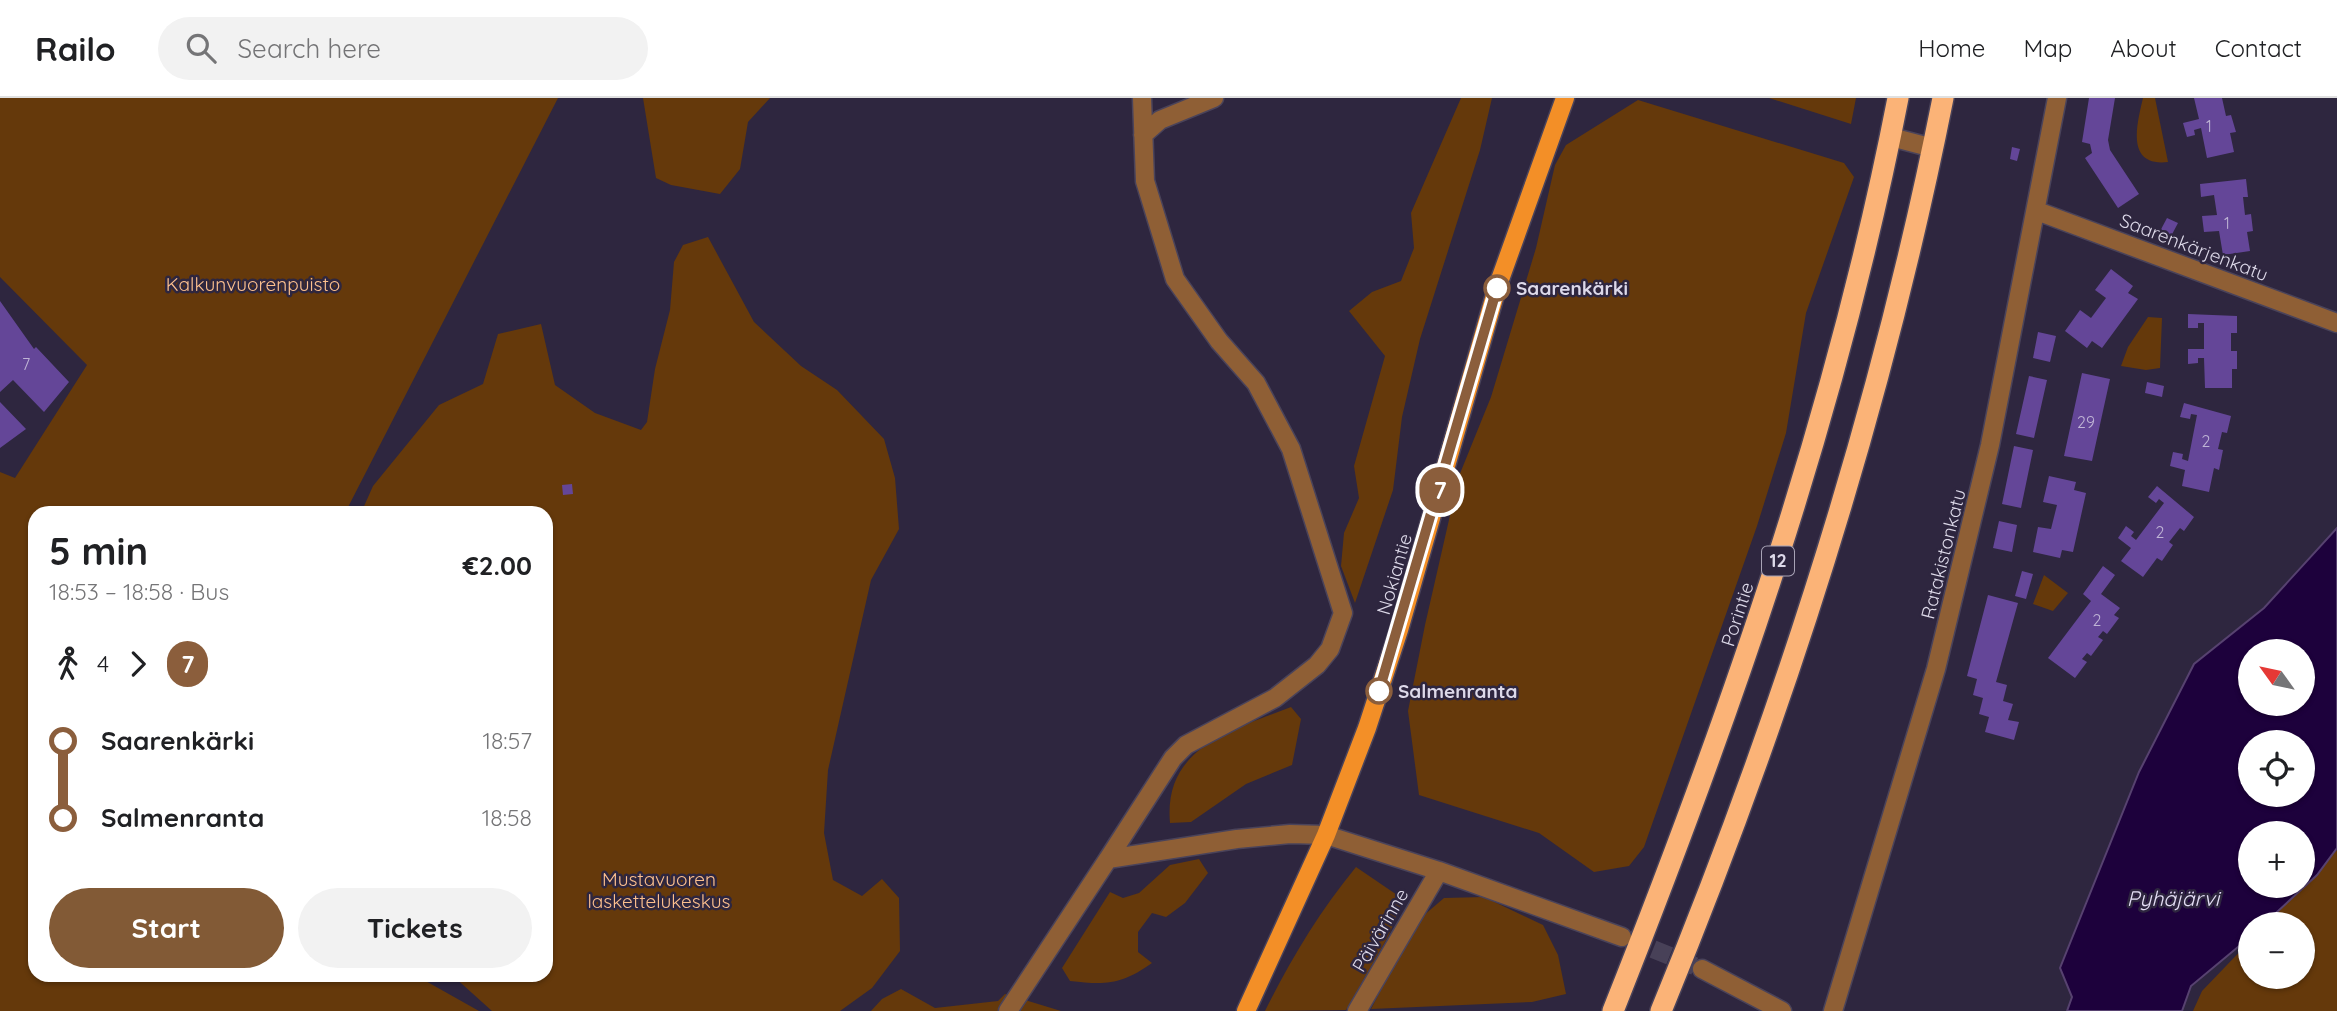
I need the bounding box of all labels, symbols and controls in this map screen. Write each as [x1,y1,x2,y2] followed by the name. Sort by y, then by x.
[158,17,648,80] search box
[35,28,116,69] text: Railo
[182,29,220,67] icon: search
[238,32,381,65] text: Search here
[1918,33,1985,63] text: Home
[2023,33,2072,63] text: Map
[2110,33,2177,63] text: About
[2215,33,2302,63] text: Contact
[2206,116,2212,136] house number: 1
[2116,208,2272,286] street label: Saarenkärjenkatu
[2224,213,2230,233] house number: 1
[166,272,340,296] park label: Kalkunvuorenpuisto
[1484,275,1510,301] marker: Saarenkärki
[1516,276,1628,300] place label: Saarenkärki
[22,354,30,374] house number: 7
[2077,412,2095,432] house number: 29
[2202,431,2211,451] house number: 2
[1417,467,1463,513] line badge: 7
[1433,475,1447,505] text: 7
[1915,487,1971,621] street label: Ratakistonkatu
[2156,522,2165,542] house number: 2
[49,527,148,575] text: 5 min
[1371,531,1417,617] street label: Nokiantie
[1762,546,1794,575] road number: 12
[463,549,532,582] text: €2.00
[49,577,229,606] text: 18:53 – 18:58 · Bus
[1715,579,1759,649] street label: Porintie
[2093,610,2102,630] house number: 2
[2238,639,2315,716] north arrow
[2238,639,2315,989] map controls
[49,645,87,683] icon: walk
[119,645,157,683] icon: forward
[97,649,109,678] text: 4
[181,649,194,679] text: 7
[1366,678,1392,704] marker: Salmenranta
[1398,679,1517,703] place label: Salmenranta
[101,724,254,757] text: Saarenkärki
[482,726,532,755] text: 18:57
[2238,730,2315,807] button: locate
[101,801,264,834] text: Salmenranta
[482,803,532,832] text: 18:58
[2238,821,2315,898] button: +
[587,867,731,913] park label: Mustavuoren laskettelukeskus
[1347,884,1413,976] street label: Päivärinne
[2127,885,2222,911] water label: Pyhäjärvi
[49,888,284,968] button: Start
[298,888,532,968] button: Tickets
[2238,912,2315,989] button: −

